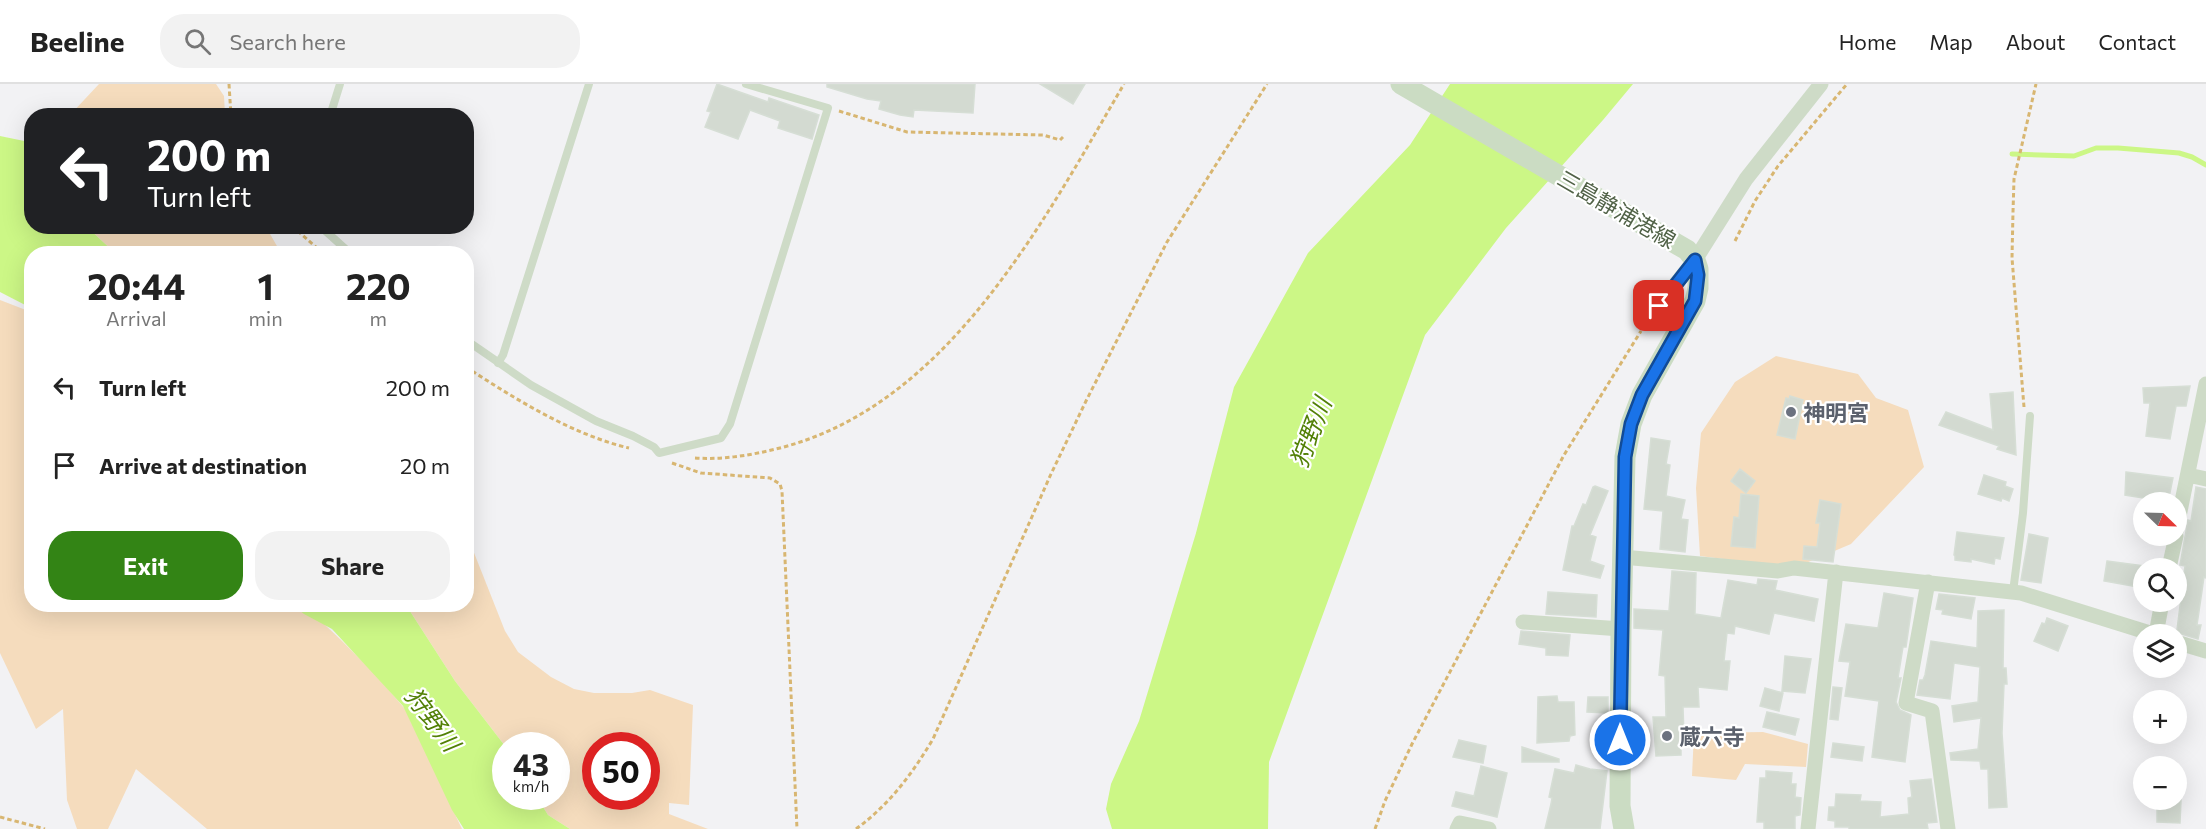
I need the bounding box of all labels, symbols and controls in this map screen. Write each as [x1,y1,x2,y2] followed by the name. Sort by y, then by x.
[160,14,580,68] search box
[30,24,124,58] text: Beeline
[181,25,214,58] icon: search
[229,28,346,55] text: Search here
[1839,29,1896,54] text: Home
[1929,29,1973,54] text: Map
[2006,29,2065,54] text: About
[2098,29,2176,54] text: Contact
[147,128,271,180] text: 200 m
[48,132,126,210] icon: left
[1553,164,1681,254] street label: 三島静浦港線
[147,180,251,213] text: Turn left
[87,263,185,307] text: 20:44
[257,263,274,307] text: 1
[346,263,411,307] text: 220
[1633,280,1684,331] pin
[1642,289,1675,322] icon: arrive
[106,306,167,330] text: Arrival
[249,306,283,330] text: min
[370,306,387,330] text: m
[48,371,81,404] icon: left
[99,374,186,401] text: Turn left
[386,374,450,401] text: 200 m
[1284,390,1338,471] water label: 狩野川
[1803,399,1869,426] place label: 神明宮
[1784,405,1798,419] marker: 神明宮
[48,449,81,482] icon: arrive
[99,452,307,479] text: Arrive at destination
[400,452,450,479] text: 20 m
[2133,492,2187,546] north arrow
[2133,492,2187,810] map controls
[48,531,243,600] button: Exit
[255,531,450,600] button: Share
[2133,558,2187,612] button: search
[2133,624,2187,678] button: layers
[400,682,468,759] water label: 狩野川
[2133,690,2187,744] button: +
[1588,708,1652,772] position arrow
[1679,723,1745,750] place label: 蔵六寺
[1660,729,1674,743] marker: 蔵六寺
[582,732,660,810] speed limit sign: 50
[513,745,549,782] text: 43
[2133,756,2187,810] button: −
[513,777,549,795] text: km/h

